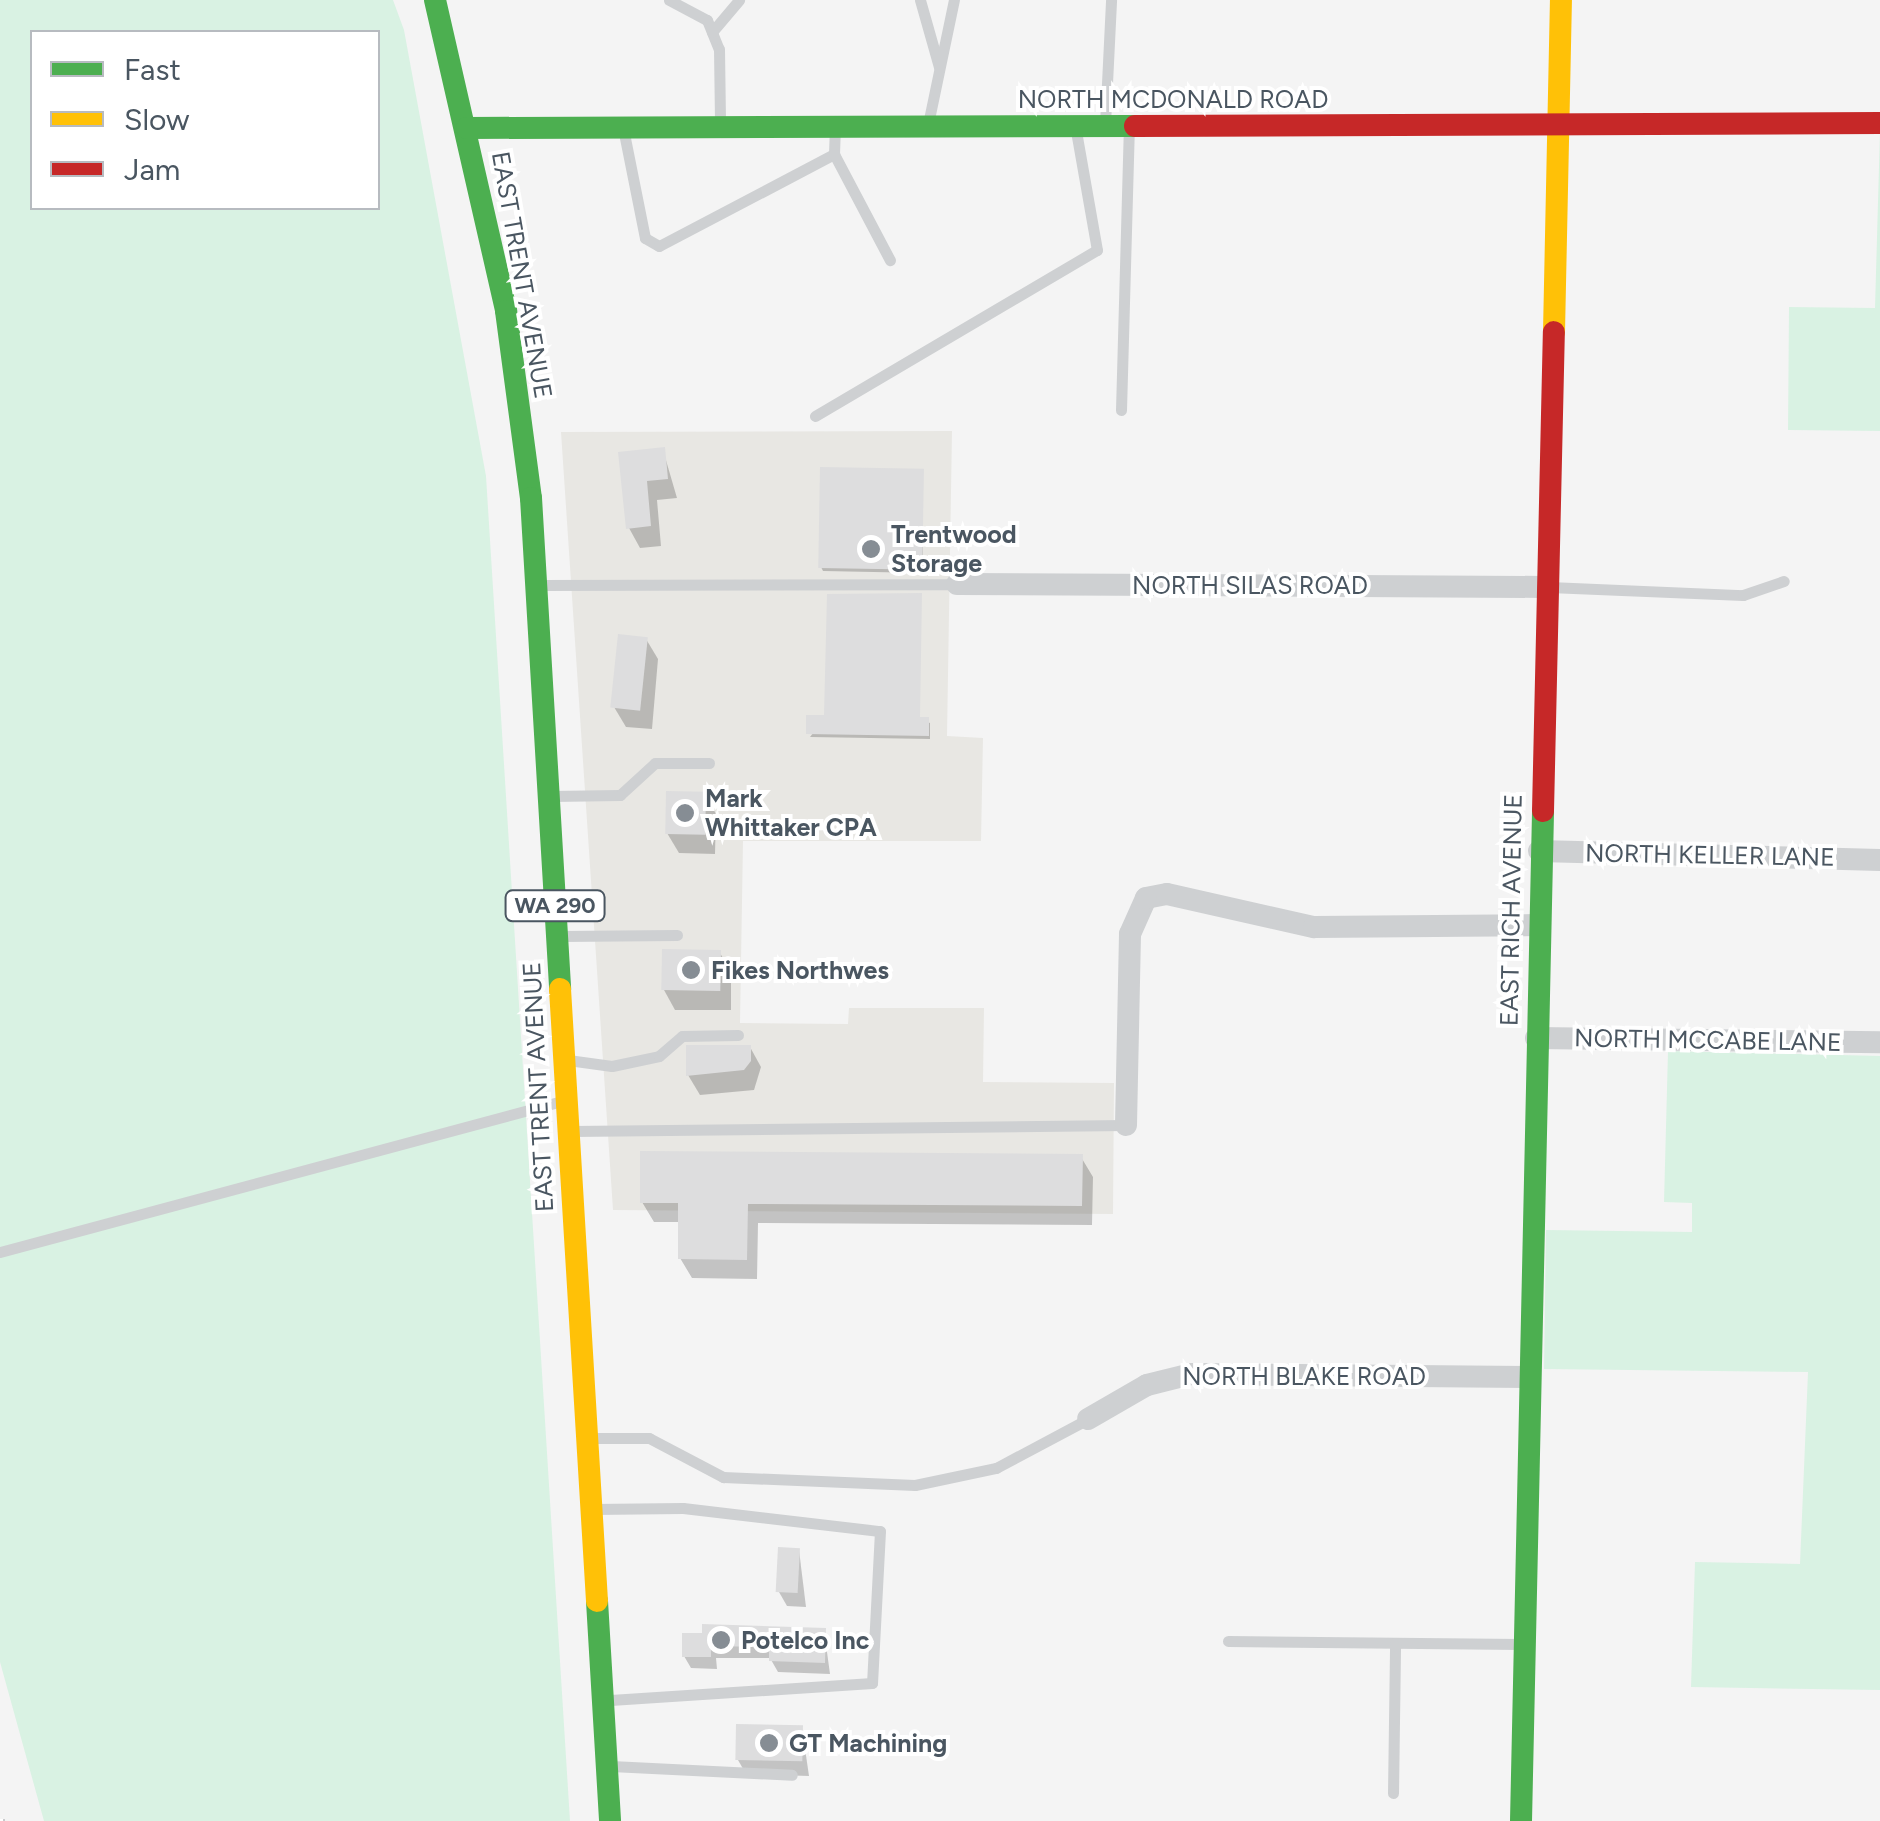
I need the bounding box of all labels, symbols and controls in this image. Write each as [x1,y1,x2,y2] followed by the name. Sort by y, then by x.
[30,30,380,210] legend
[124,51,181,88] text: Fast
[1018,84,1328,114] street label: NORTH MCDONALD ROAD
[124,101,190,138] text: Slow
[485,149,559,401] street label: EAST TRENT AVENUE
[124,151,180,188] text: Jam
[891,520,1017,579] place label: Trentwood Storage
[860,538,882,560] marker: Trentwood Storage
[1132,570,1368,600] street label: NORTH SILAS ROAD
[705,784,877,843] place label: Mark Whittaker CPA
[1494,794,1528,1026] street label: EAST RICH AVENUE
[674,802,696,824] marker: Mark Whittaker CPA
[1585,838,1835,872] street label: NORTH KELLER LANE
[502,889,608,923] road number: WA 290
[711,955,889,985] place label: Fikes Northwes
[680,959,702,981] marker: Fikes Northwes
[516,961,560,1213] street label: EAST TRENT AVENUE
[1574,1023,1842,1057] street label: NORTH MCCABE LANE
[1182,1361,1426,1391] street label: NORTH BLAKE ROAD
[741,1625,869,1655] place label: Potelco Inc
[710,1629,732,1651] marker: Potelco Inc
[789,1728,947,1758] place label: GT Machining
[758,1732,780,1754] marker: GT Machining

